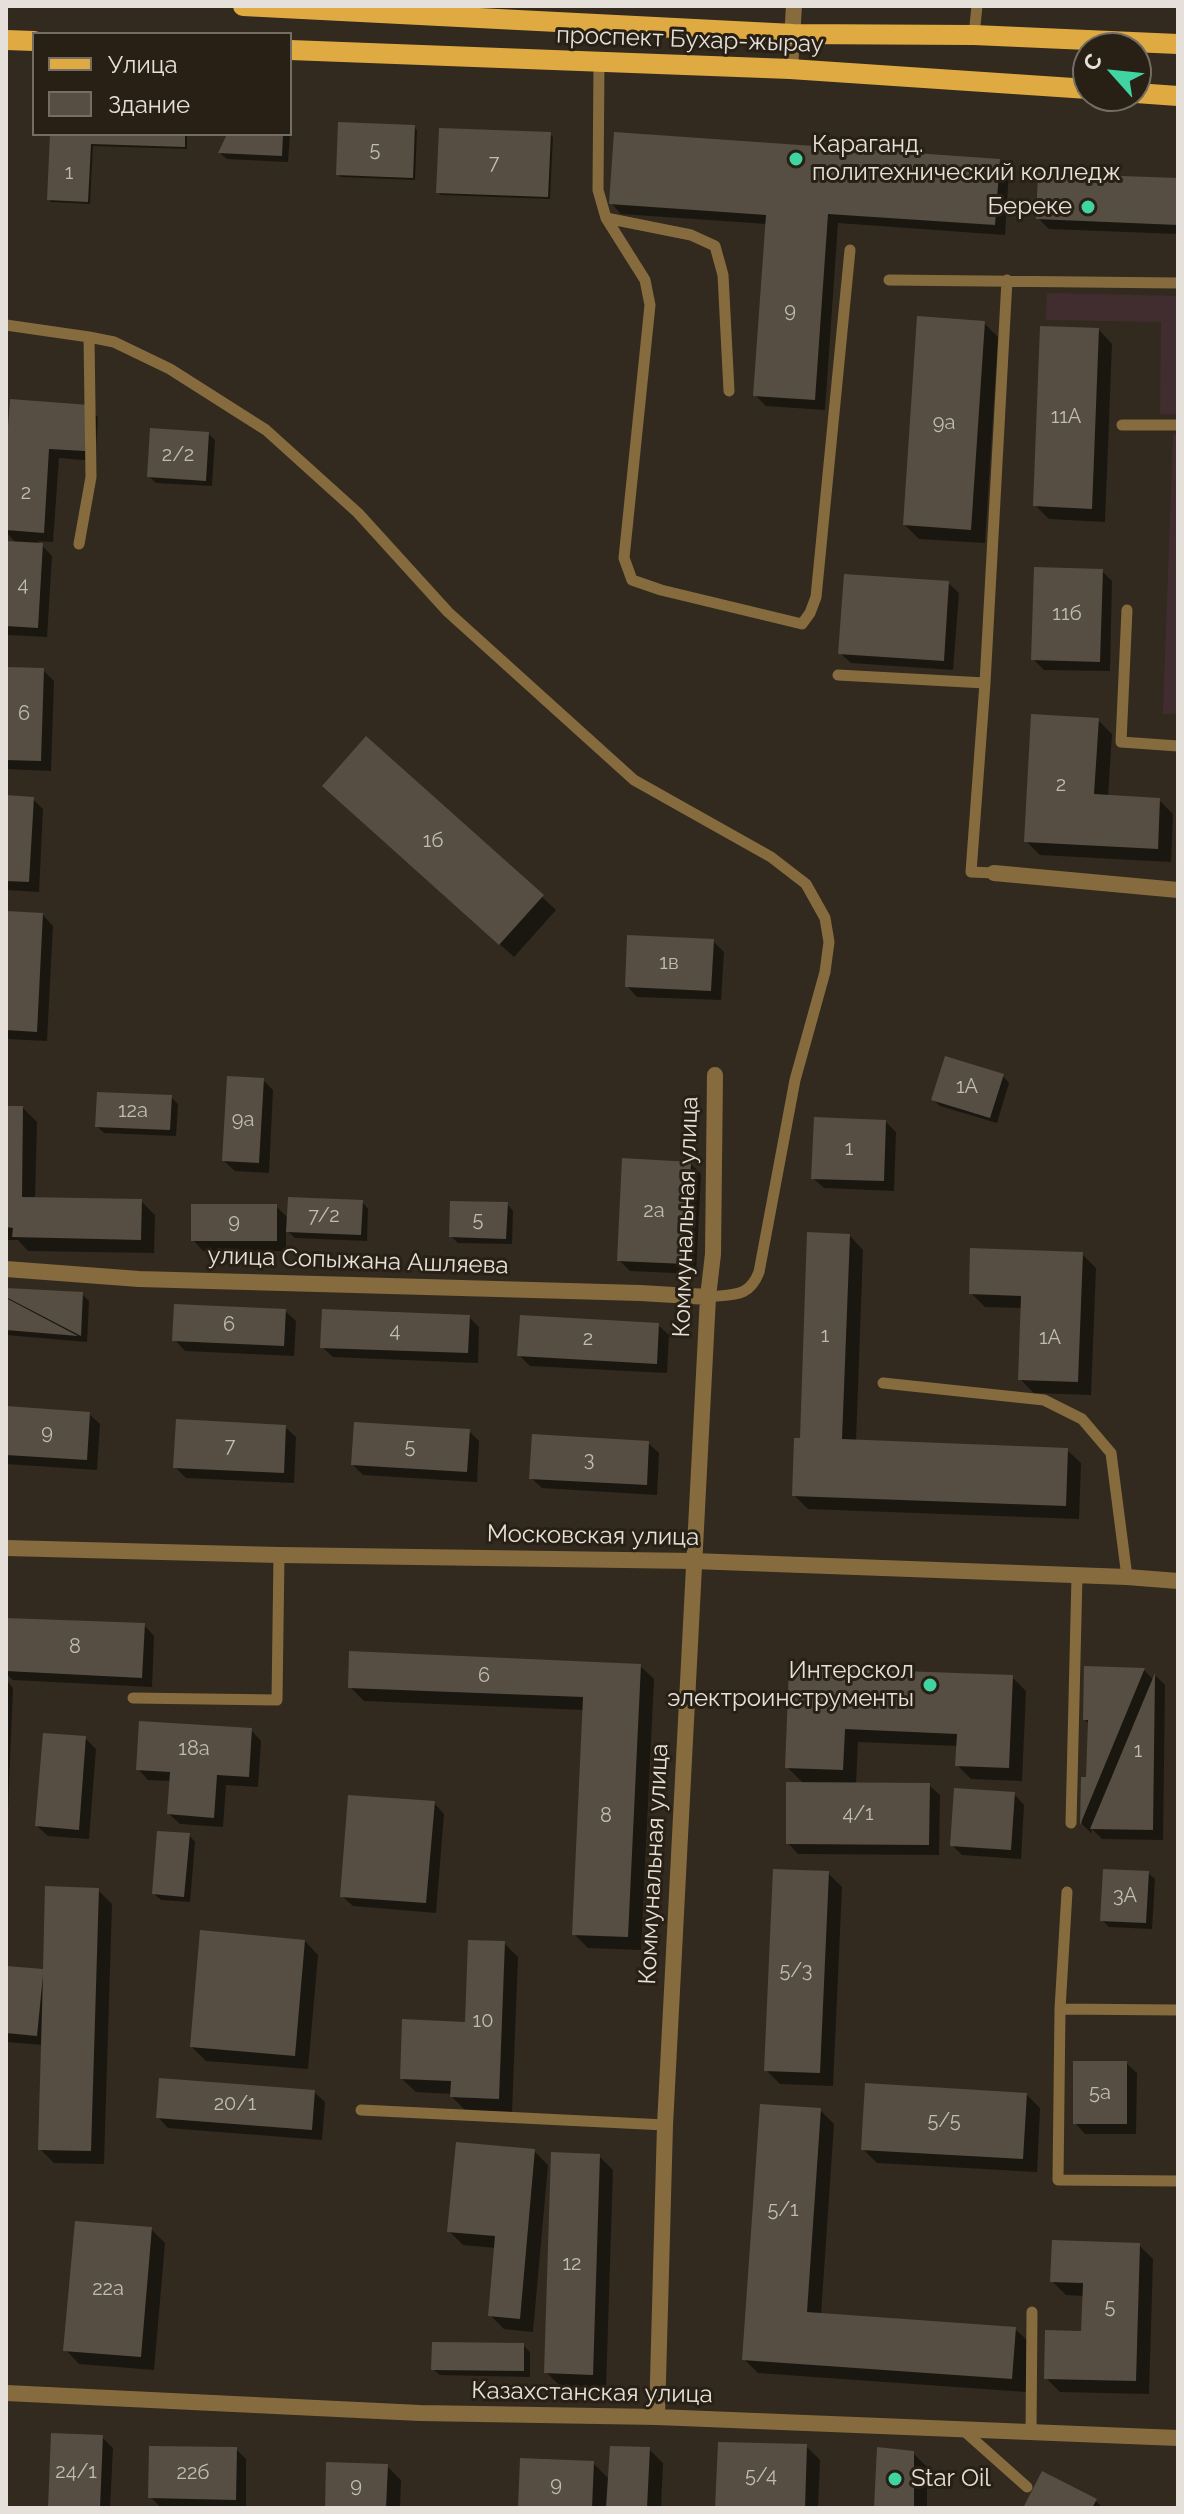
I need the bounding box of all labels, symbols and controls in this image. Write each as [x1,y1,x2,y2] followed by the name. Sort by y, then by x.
[556,21,824,59] street label: проспект Бухар-жырау
[32,32,292,136] legend
[1072,32,1152,112] north arrow
[1077,49,1107,75] text: С
[108,50,178,79] text: Улица
[108,90,190,119] text: Здание
[812,131,1121,187] place label: Караганд. политехнический колледж
[370,138,380,162] house number: 5
[787,150,805,168] marker: Караганд. политехнический колледж
[489,151,499,175] house number: 7
[65,161,73,185] house number: 1
[987,193,1072,221] place label: Береке
[1079,198,1097,216] marker: Береке
[784,299,796,323] house number: 9
[1051,405,1081,429] house number: 11А
[933,411,955,435] house number: 9а
[162,443,194,467] house number: 2/2
[21,481,31,505] house number: 2
[18,573,28,597] house number: 4
[1052,602,1082,626] house number: 11б
[18,702,30,726] house number: 6
[1056,773,1066,797] house number: 2
[423,829,443,853] house number: 1б
[659,951,679,975] house number: 1в
[956,1075,978,1099] house number: 1А
[667,1096,705,1338] street label: Коммунальная улица
[118,1099,148,1123] house number: 12а
[232,1108,254,1132] house number: 9а
[845,1137,853,1161] house number: 1
[643,1199,665,1223] house number: 2а
[308,1204,340,1228] house number: 7/2
[473,1208,483,1232] house number: 5
[228,1210,240,1234] house number: 9
[207,1241,509,1281] street label: улица Сопыжана Ашляева
[223,1313,235,1337] house number: 6
[390,1319,400,1343] house number: 4
[821,1324,829,1348] house number: 1
[1039,1326,1061,1350] house number: 1А
[583,1327,593,1351] house number: 2
[41,1421,53,1445] house number: 9
[225,1434,235,1458] house number: 7
[405,1435,415,1459] house number: 5
[584,1448,594,1472] house number: 3
[487,1520,699,1552] street label: Московская улица
[69,1635,81,1659] house number: 8
[667,1657,914,1713] place label: Интерскол электроинструменты
[478,1664,490,1688] house number: 6
[921,1676,939,1694] marker: Интерскол электроинструменты
[178,1737,210,1761] house number: 18а
[1134,1739,1142,1763] house number: 1
[633,1743,675,1985] street label: Коммунальная улица
[842,1802,874,1826] house number: 4/1
[600,1804,612,1828] house number: 8
[1113,1884,1137,1908] house number: 3А
[779,1959,813,1983] house number: 5/3
[473,2009,493,2033] house number: 10
[1089,2081,1111,2105] house number: 5а
[214,2092,256,2116] house number: 20/1
[927,2109,961,2133] house number: 5/5
[767,2198,799,2222] house number: 5/1
[563,2252,581,2276] house number: 12
[92,2277,124,2301] house number: 22а
[1105,2295,1115,2319] house number: 5
[471,2376,713,2410] street label: Казахстанская улица
[55,2460,97,2484] house number: 24/1
[177,2461,209,2485] house number: 22б
[745,2464,777,2488] house number: 5/4
[911,2465,991,2493] place label: Star Oil
[886,2470,904,2488] marker: Star Oil
[550,2473,562,2497] house number: 9
[350,2474,362,2498] house number: 9

